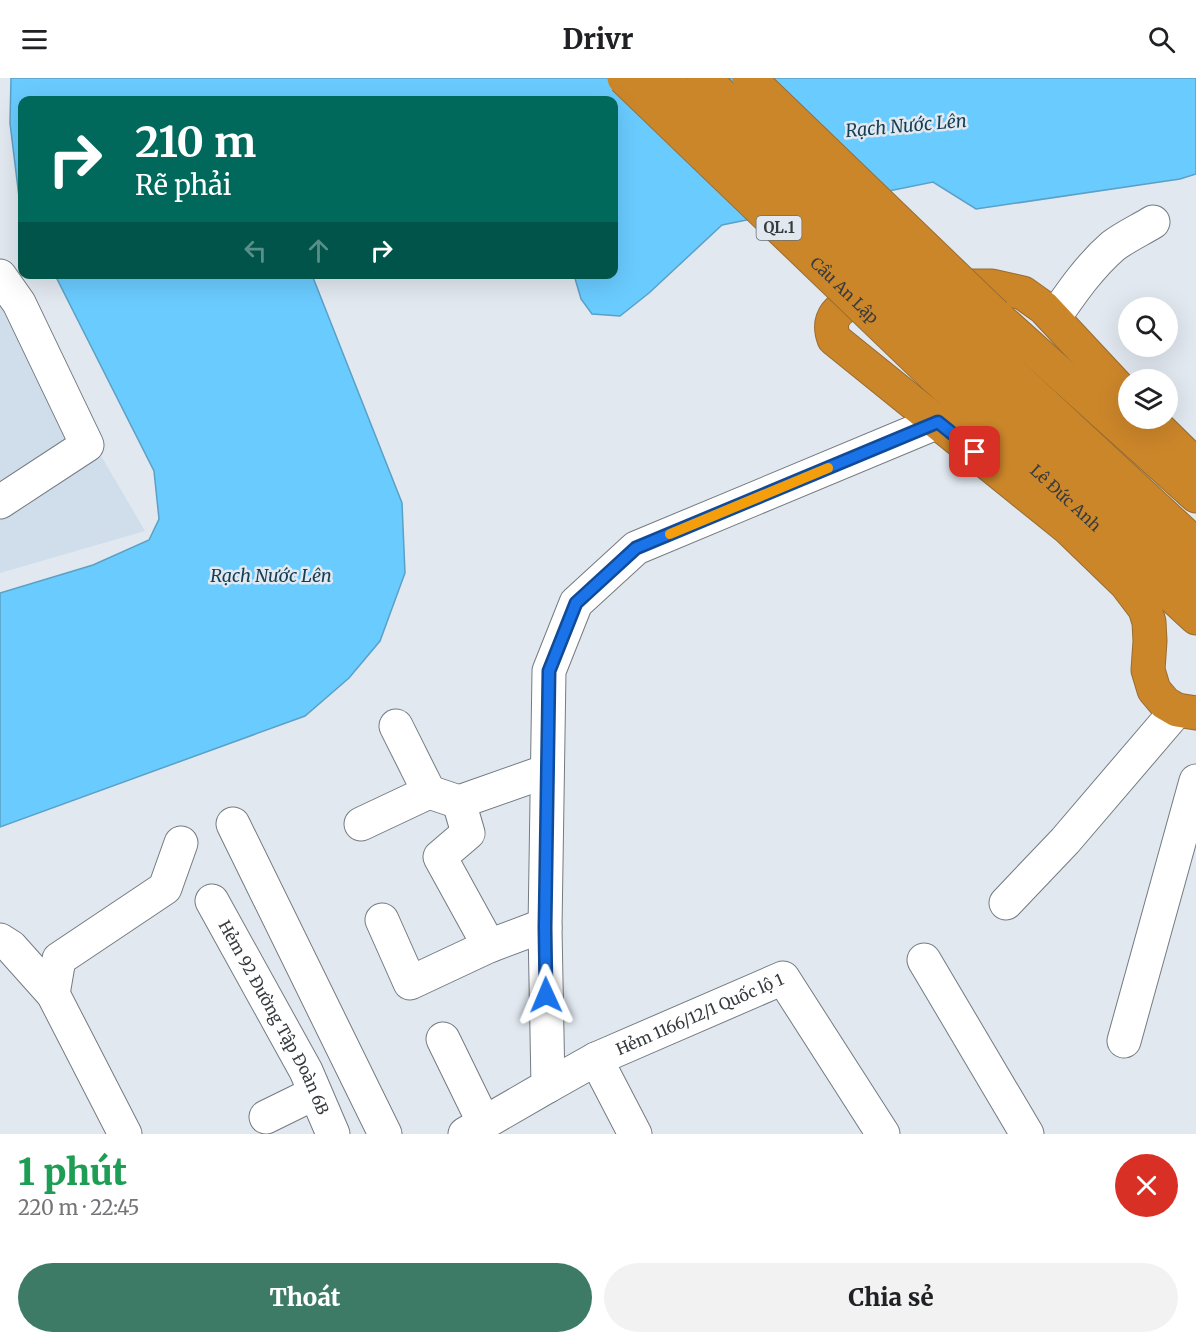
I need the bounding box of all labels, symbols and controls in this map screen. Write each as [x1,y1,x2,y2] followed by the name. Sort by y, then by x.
[562,22,634,56] text: Drivr
[18,23,51,56] icon: menu
[1145,23,1178,56] icon: search
[844,109,968,142] water label: Rạch Nước Lên
[135,116,256,168] text: 210 m
[36,120,114,198] icon: right
[135,168,232,202] text: Rẽ phải
[756,216,802,240] road number: QL.1
[239,234,272,267] icon: left
[302,234,335,267] icon: ahead
[365,234,398,267] icon: right
[806,253,883,328] street label: Cầu An Lập
[1118,297,1178,429] map controls
[1118,297,1178,357] button: search
[1118,369,1178,429] button: layers
[949,426,1000,477] pin
[958,435,991,468] icon: arrive
[1026,460,1106,536] street label: Lê Đức Anh
[210,564,332,587] water label: Rạch Nước Lên
[215,917,334,1118] street label: Hẻm 92 Đường Tập Đoàn 6B
[514,963,578,1027] position arrow
[613,969,786,1059] street label: Hẻm 1166/12/1 Quốc lộ 1
[18,1150,127,1195] text: 1 phút
[1115,1154,1178,1217] button: close
[18,1195,139,1220] text: 220 m · 22:45
[18,1263,592,1332] button: Thoát
[604,1263,1178,1332] button: Chia sẻ

